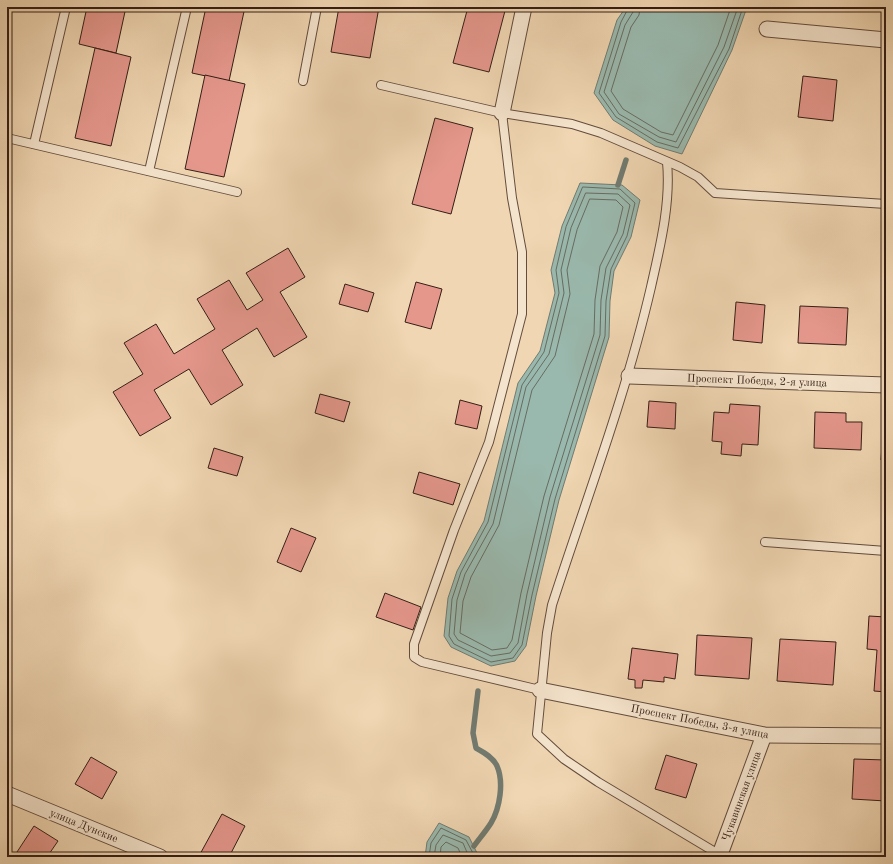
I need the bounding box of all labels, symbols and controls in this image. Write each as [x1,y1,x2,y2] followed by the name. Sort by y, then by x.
[687,374,828,389] street label: Проспект Победы, 2-я улица
[630,704,770,741] street label: Проспект Победы, 3-я улица
[721,750,764,843] street label: Чукавинская улица
[48,808,119,845] street label: улица Дунские

